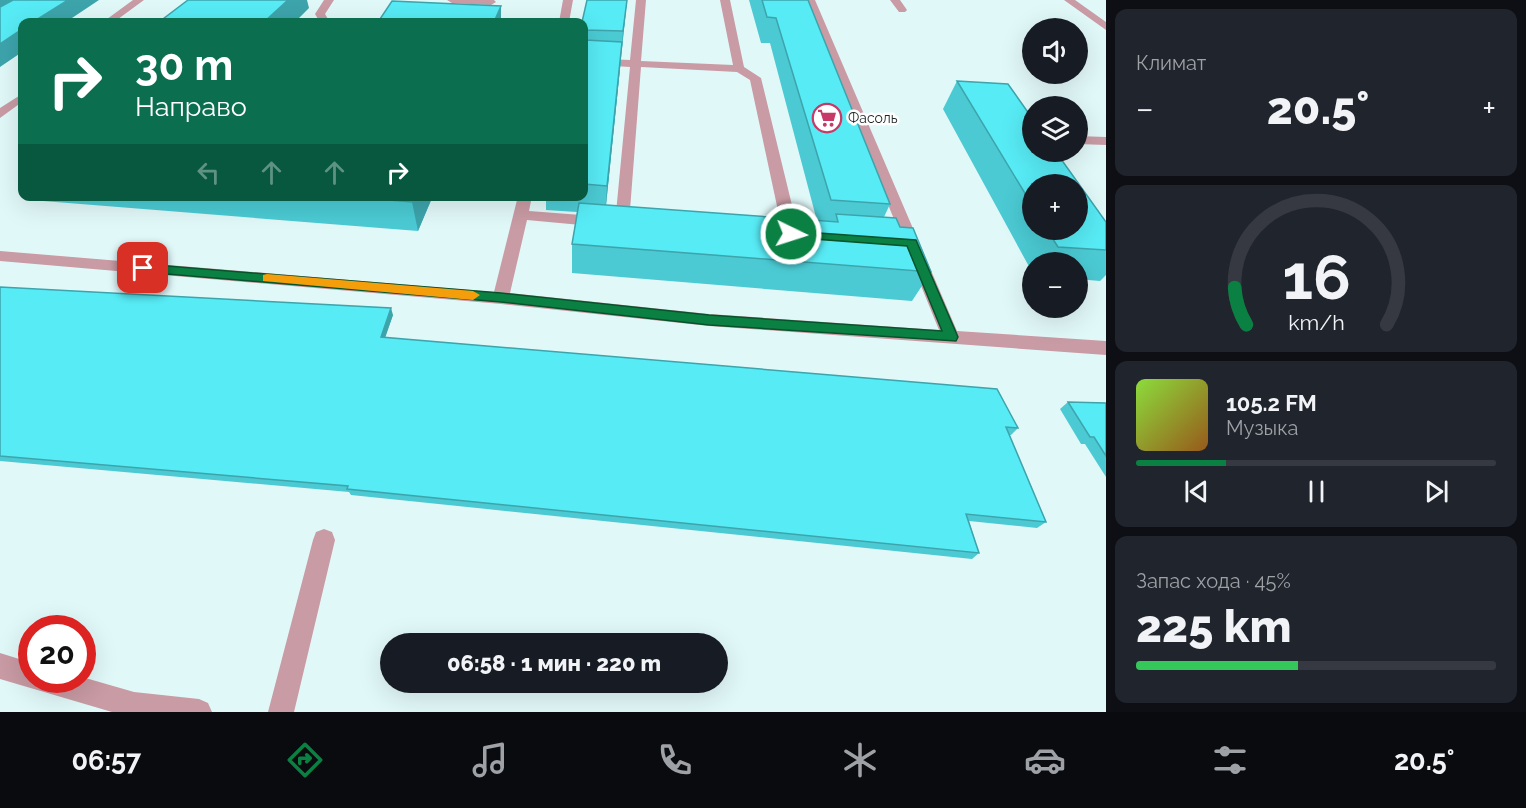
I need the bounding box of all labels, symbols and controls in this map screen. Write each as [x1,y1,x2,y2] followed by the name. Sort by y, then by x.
[1022,18,1088,318] map controls
[1022,18,1088,84] button: sound
[135,41,233,90] text: 30 m
[36,42,114,120] icon: right
[1136,51,1206,75] text: Климат
[1267,82,1369,135] text: 20.5°
[1136,89,1154,128] text: −
[1482,89,1496,128] text: +
[135,91,247,122] text: Направо
[1022,96,1088,162] button: layers
[811,102,843,134] supermarket icon: Фасоль
[848,110,898,126] place label: Фасоль
[192,156,225,189] icon: left
[255,156,288,189] icon: ahead
[318,156,351,189] icon: ahead
[381,156,414,189] icon: right
[1022,174,1088,240] button: +
[759,202,823,266] position arrow
[1282,240,1350,314] text: 16
[117,242,168,293] pin
[126,251,159,284] icon: arrive
[1022,252,1088,318] button: −
[1288,311,1344,336] text: km/h
[1226,390,1317,416] text: 105.2 FM
[1226,416,1298,440] text: Музыка
[1180,475,1213,508] icon: previous
[1300,475,1333,508] icon: pause
[1420,475,1453,508] icon: next
[1136,569,1291,593] text: Запас хода · 45%
[1136,600,1291,653] text: 225 km
[18,615,96,693] speed limit sign: 20
[447,650,661,676] text: 06:58 · 1 мин · 220 m
[284,739,326,781] icon: directions
[469,739,511,781] icon: music
[654,739,696,781] icon: phone
[839,739,881,781] icon: climate
[1024,739,1066,781] icon: car
[1209,739,1251,781] icon: filters
[71,745,141,776] text: 06:57
[1394,745,1454,776] text: 20.5°

